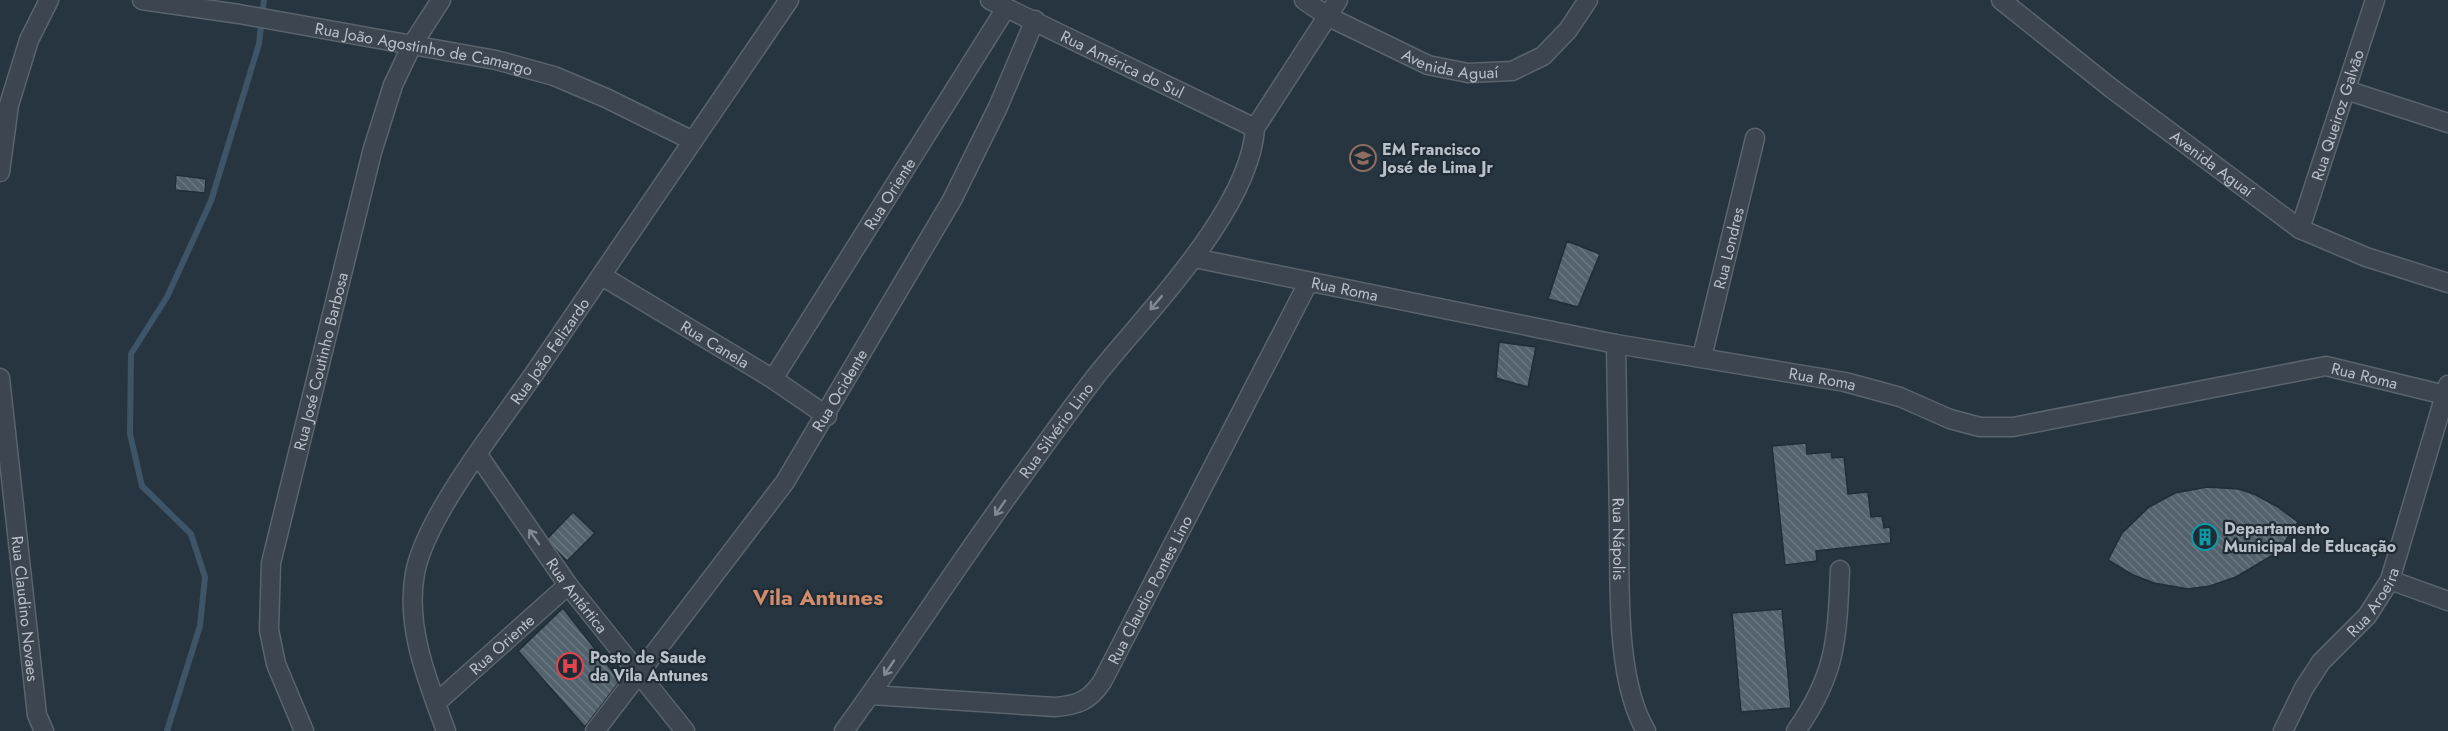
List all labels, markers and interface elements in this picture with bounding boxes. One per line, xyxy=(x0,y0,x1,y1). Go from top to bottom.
street label: Rua João Agostinho de Camargo xyxy=(313,16,535,81)
street label: Rua América do Sul xyxy=(1057,24,1188,104)
street label: Avenida Aguaí xyxy=(1398,43,1500,85)
street label: Rua Queiroz Galvão xyxy=(2305,46,2370,183)
street label: Avenida Aguaí xyxy=(2166,125,2259,203)
place label: EM Francisco José de Lima Jr xyxy=(1379,138,1494,179)
school or university icon: EM Francisco José de Lima Jr xyxy=(1348,143,1378,173)
street label: Rua Oriente xyxy=(858,153,921,234)
street label: Rua Londres xyxy=(1707,205,1749,291)
street label: Rua José Coutinho Barbosa xyxy=(288,270,354,453)
street label: Rua Roma xyxy=(1309,271,1380,307)
street label: Rua João Felizardo xyxy=(504,293,595,409)
one-way arrow xyxy=(1150,295,1163,311)
street label: Rua Canela xyxy=(676,314,754,374)
street label: Rua Ocidente xyxy=(806,345,873,436)
street label: Rua Roma xyxy=(2329,356,2400,395)
street label: Rua Roma xyxy=(1787,361,1859,396)
street label: Rua Silvério Lino xyxy=(1013,377,1099,483)
street label: Rua Nápolis xyxy=(1607,498,1631,580)
one-way arrow xyxy=(993,500,1006,516)
street label: Rua Claudio Pontes Lino xyxy=(1102,511,1198,668)
place label: Departamento Municipal de Educação xyxy=(2224,517,2396,558)
building icon: Departamento Municipal de Educação xyxy=(2190,522,2220,552)
one-way arrow xyxy=(528,529,540,545)
street label: Rua Claudino Novaes xyxy=(6,535,45,683)
street label: Rua Antártica xyxy=(541,553,614,638)
street label: Rua Aroeira xyxy=(2341,565,2405,642)
district label: Vila Antunes xyxy=(752,581,883,613)
street label: Rua Oriente xyxy=(464,609,539,680)
place label: Posto de Saude da Vila Antunes xyxy=(590,646,708,687)
hospital icon: Posto de Saude da Vila Antunes xyxy=(555,651,585,681)
one-way arrow xyxy=(883,660,895,676)

